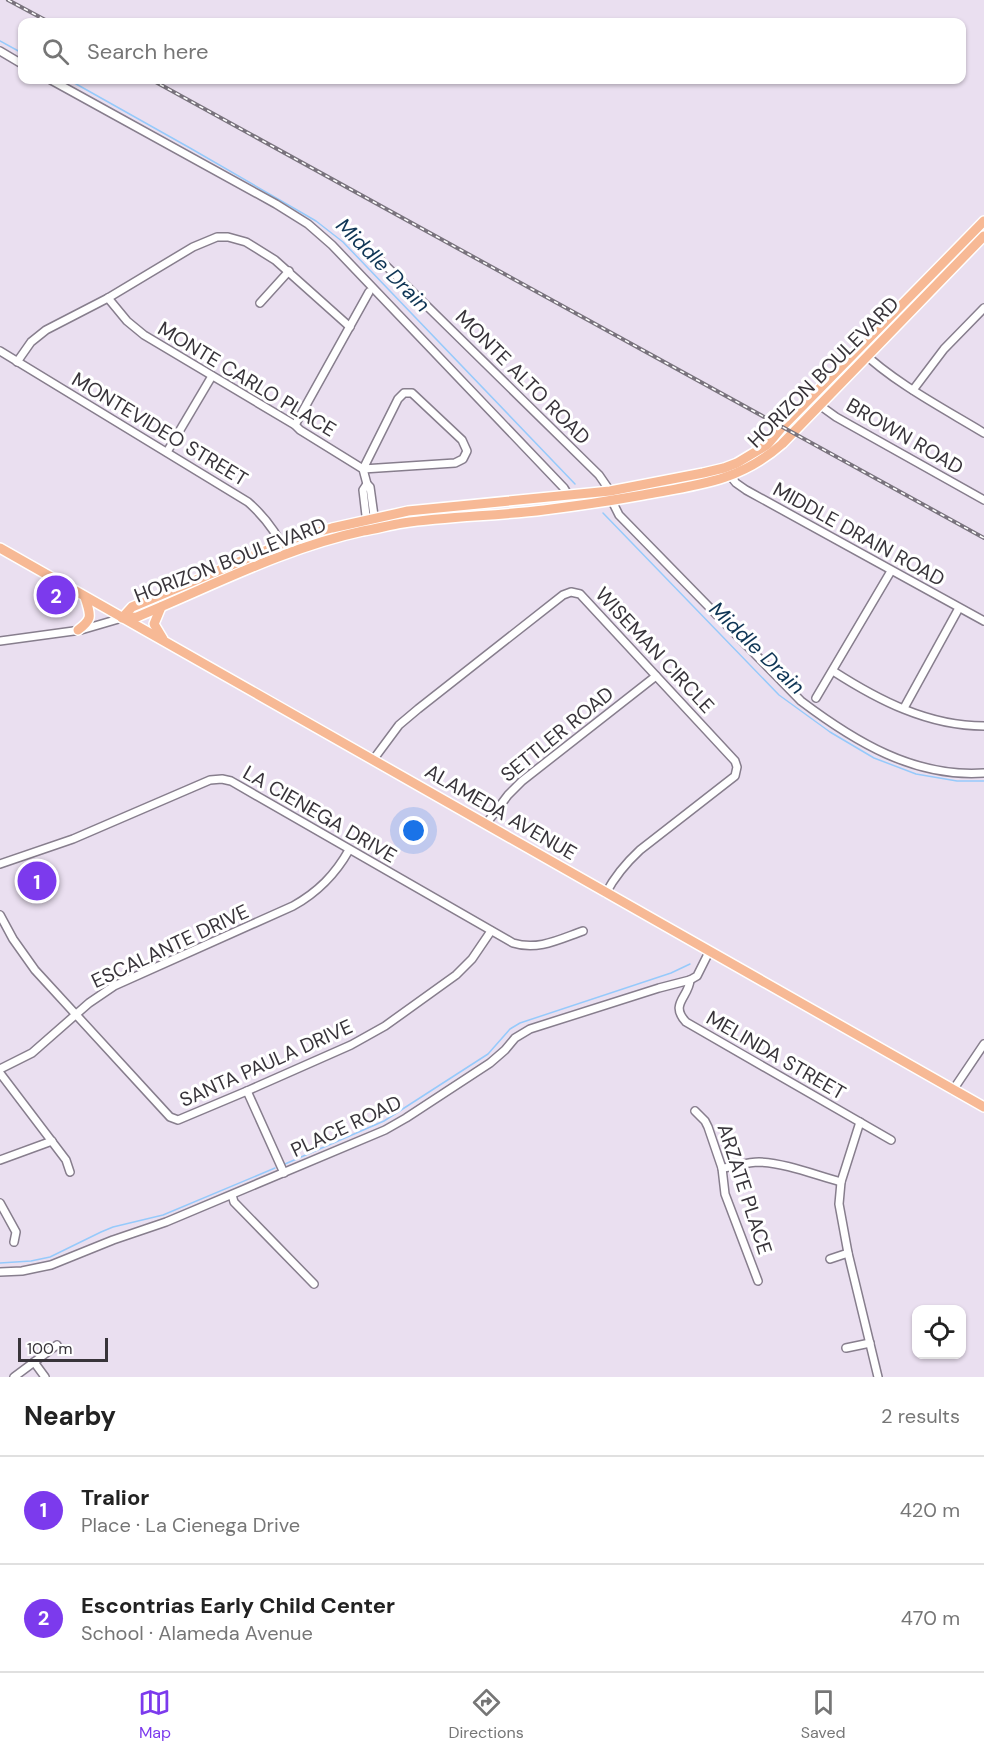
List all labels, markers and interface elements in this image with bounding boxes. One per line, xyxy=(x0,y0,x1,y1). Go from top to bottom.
search box xyxy=(18,18,966,84)
icon: search xyxy=(39,35,72,68)
text: Search here xyxy=(87,37,208,66)
water label: Middle Drain xyxy=(330,212,436,318)
street label: HORIZON BOULEVARD xyxy=(742,291,904,453)
street label: MONTE ALTO ROAD xyxy=(450,304,596,450)
street label: MONTE CARLO PLACE xyxy=(153,315,341,443)
street label: MONTEVIDEO STREET xyxy=(67,366,253,492)
street label: BROWN ROAD xyxy=(842,392,968,480)
street label: MIDDLE DRAIN ROAD xyxy=(769,476,949,592)
street label: HORIZON BOULEVARD xyxy=(130,511,330,609)
pin: 2 xyxy=(36,572,76,618)
street label: WISEMAN CIRCLE xyxy=(590,581,720,719)
water label: Middle Drain xyxy=(703,595,811,701)
street label: SETTLER ROAD xyxy=(495,681,619,787)
street label: ALAMEDA AVENUE xyxy=(421,758,581,866)
street label: LA CIENEGA DRIVE xyxy=(238,759,402,869)
your location xyxy=(399,816,428,845)
pin: 1 xyxy=(18,858,57,904)
street label: ESCALANTE DRIVE xyxy=(87,898,253,994)
street label: MELINDA STREET xyxy=(702,1005,850,1105)
street label: SANTA PAULA DRIVE xyxy=(175,1013,357,1113)
street label: PLACE ROAD xyxy=(287,1089,405,1163)
street label: ARZATE PLACE xyxy=(712,1120,778,1258)
map controls xyxy=(912,1305,966,1359)
button: locate xyxy=(912,1305,966,1359)
scale bar xyxy=(18,1335,108,1362)
text: 100 m xyxy=(27,1338,72,1359)
text: Nearby xyxy=(24,1399,116,1433)
text: 2 results xyxy=(881,1403,960,1429)
text: Tralior xyxy=(81,1483,149,1512)
text: 1 xyxy=(40,1497,47,1523)
text: 420 m xyxy=(900,1497,960,1523)
text: Place · La Cienega Drive xyxy=(81,1512,300,1538)
text: Escontrias Early Child Center xyxy=(81,1591,395,1620)
text: 2 xyxy=(38,1605,49,1631)
text: 470 m xyxy=(901,1605,960,1631)
text: School · Alameda Avenue xyxy=(81,1620,313,1646)
tab: Map xyxy=(138,1686,171,1743)
tab: Directions xyxy=(448,1686,524,1743)
tab: Saved xyxy=(801,1686,846,1743)

